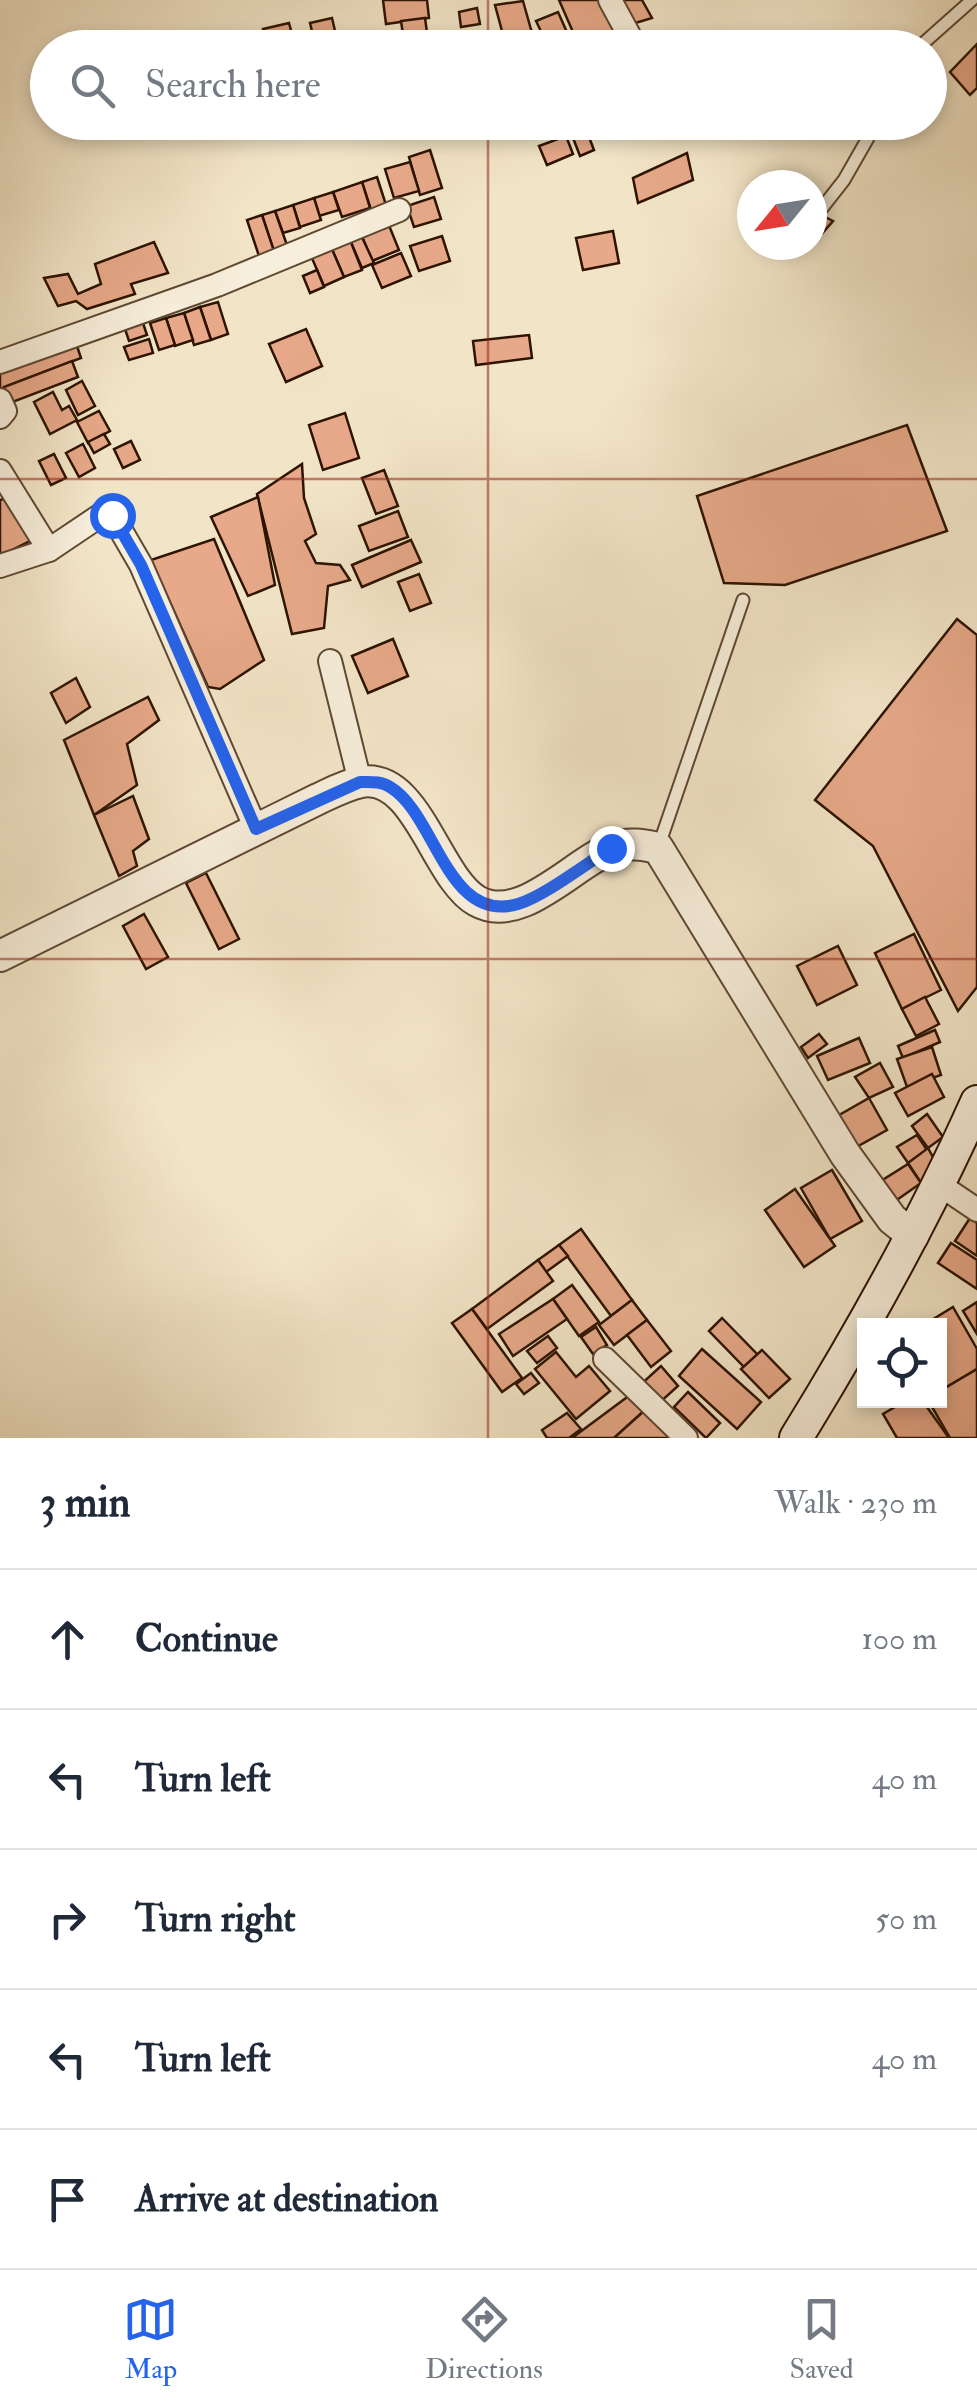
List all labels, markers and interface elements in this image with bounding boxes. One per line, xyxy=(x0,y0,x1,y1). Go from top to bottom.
search box xyxy=(30,30,947,140)
icon: search xyxy=(65,58,120,113)
text: Search here xyxy=(145,61,321,109)
north arrow xyxy=(737,170,827,260)
route start xyxy=(90,493,136,539)
route end xyxy=(589,826,635,872)
map controls xyxy=(857,1318,947,1408)
button: locate xyxy=(857,1318,947,1408)
text: 3 min xyxy=(40,1477,130,1529)
text: Walk · 230 m xyxy=(774,1483,937,1523)
icon: ahead xyxy=(40,1612,95,1667)
text: Continue xyxy=(135,1615,278,1663)
text: 100 m xyxy=(861,1619,937,1659)
icon: left xyxy=(40,1752,95,1807)
text: Turn left xyxy=(135,1755,271,1803)
text: 40 m xyxy=(872,1759,937,1799)
icon: right xyxy=(40,1892,95,1947)
text: Turn right xyxy=(135,1895,296,1943)
text: 50 m xyxy=(875,1899,937,1939)
icon: left xyxy=(40,2032,95,2087)
text: Turn left xyxy=(135,2035,271,2083)
text: 40 m xyxy=(872,2039,937,2079)
icon: arrive xyxy=(40,2172,95,2227)
text: Arrive at destination xyxy=(135,2175,439,2223)
tab: Map xyxy=(123,2292,178,2387)
tab: Directions xyxy=(425,2292,543,2387)
tab: Saved xyxy=(790,2292,854,2387)

